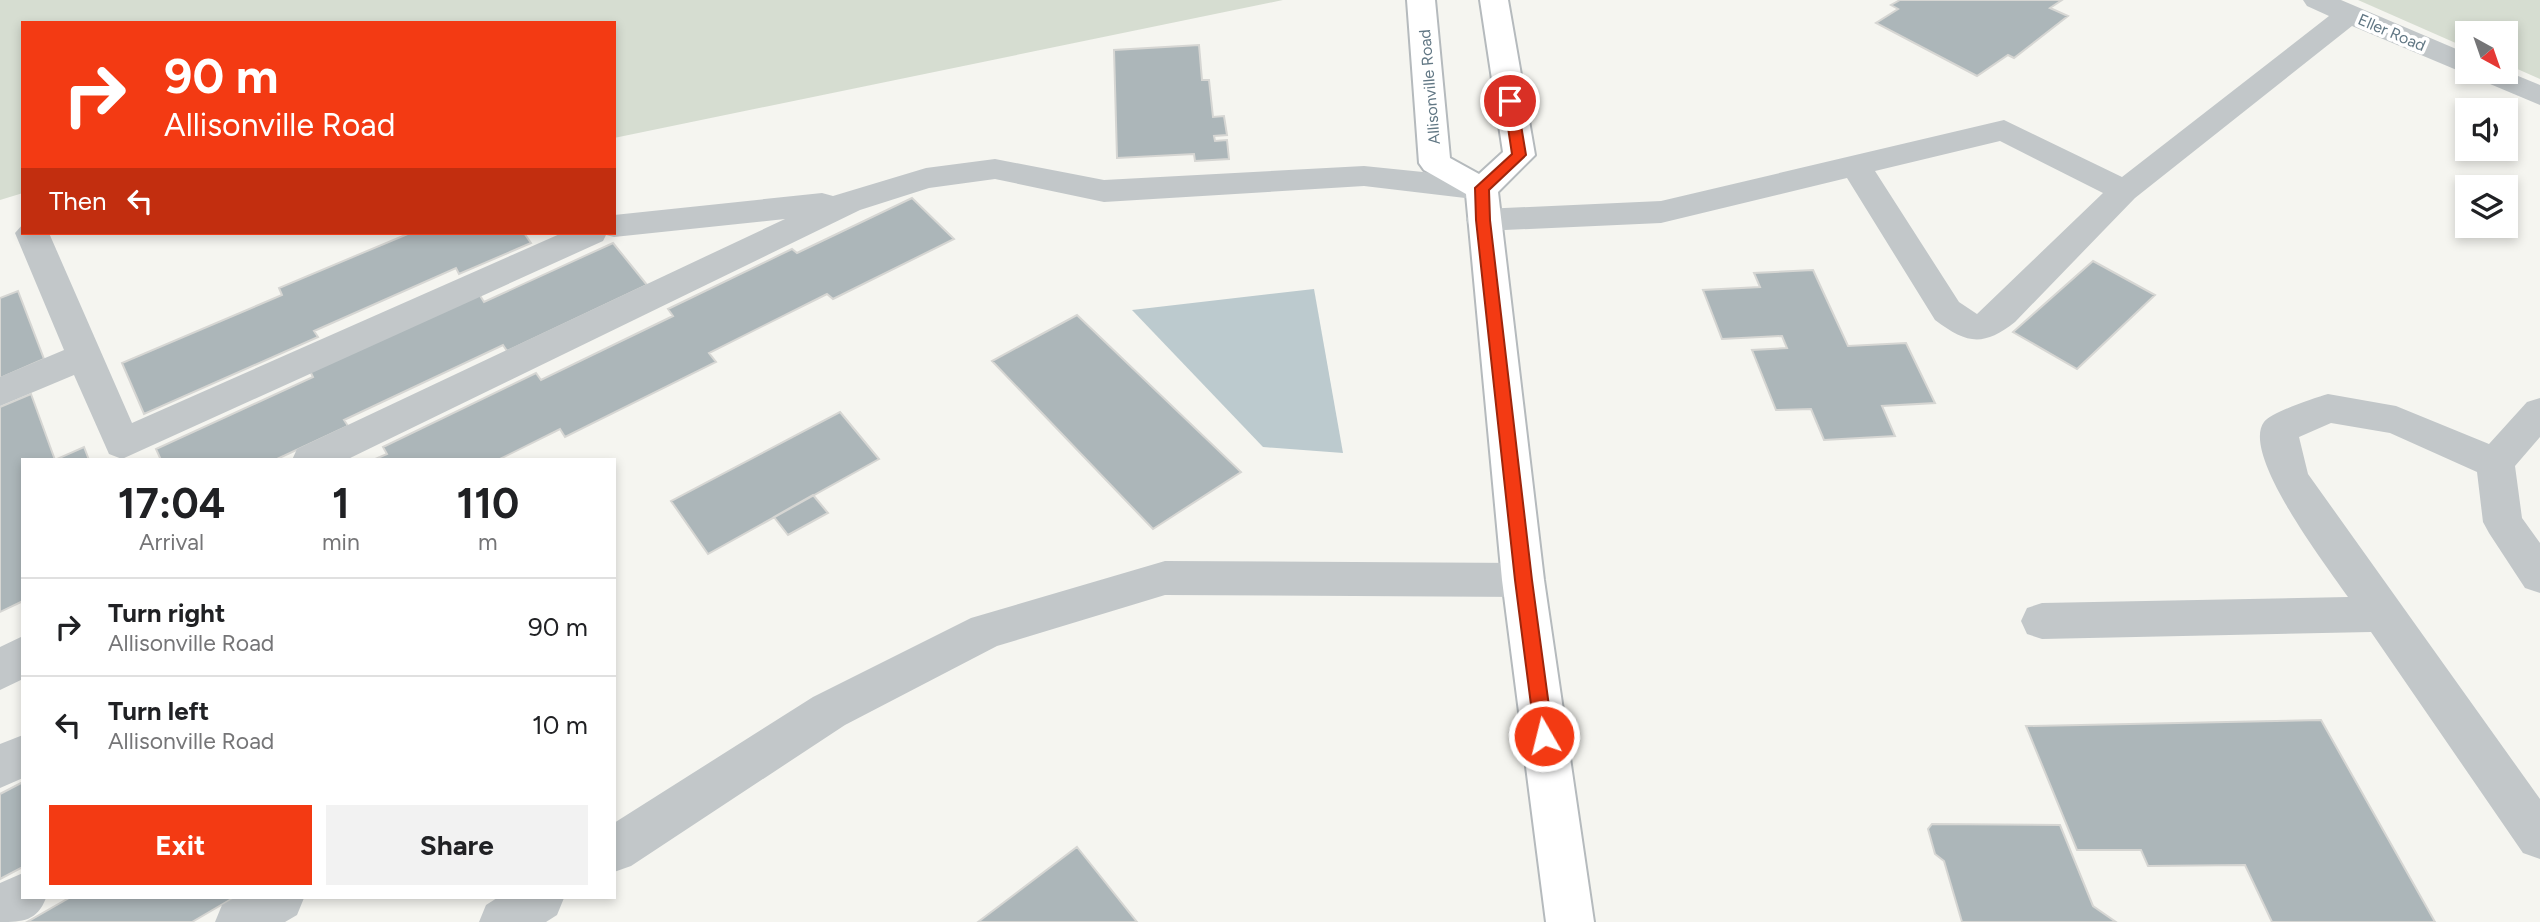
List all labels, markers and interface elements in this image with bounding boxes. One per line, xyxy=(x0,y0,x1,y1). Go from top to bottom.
street label: Eller Road xyxy=(2355,10,2428,55)
north arrow xyxy=(2455,21,2518,84)
map controls xyxy=(2455,21,2518,238)
street label: Allisonville Road xyxy=(1415,28,1444,145)
text: 90 m xyxy=(164,46,279,105)
icon: right xyxy=(49,49,140,140)
pin xyxy=(1480,71,1540,131)
icon: arrive xyxy=(1491,82,1529,120)
button: sound xyxy=(2455,98,2518,161)
text: Allisonville Road xyxy=(164,106,395,144)
button: layers xyxy=(2455,175,2518,238)
icon: left xyxy=(121,182,159,220)
text: Then xyxy=(49,185,107,217)
text: 17:04 xyxy=(118,478,225,529)
text: 1 xyxy=(332,478,350,529)
text: 110 xyxy=(457,478,519,529)
text: Arrival xyxy=(139,528,204,556)
text: min xyxy=(322,528,360,556)
text: m xyxy=(478,528,498,556)
text: Turn right xyxy=(108,597,225,629)
icon: right xyxy=(49,608,87,646)
text: 90 m xyxy=(528,611,588,643)
text: Allisonville Road xyxy=(108,629,274,657)
text: Turn left xyxy=(108,695,209,727)
position arrow xyxy=(1507,699,1581,773)
icon: left xyxy=(49,706,87,744)
text: 10 m xyxy=(532,709,588,741)
text: Allisonville Road xyxy=(108,727,274,755)
button: Exit xyxy=(49,805,312,885)
button: Share xyxy=(326,805,588,885)

